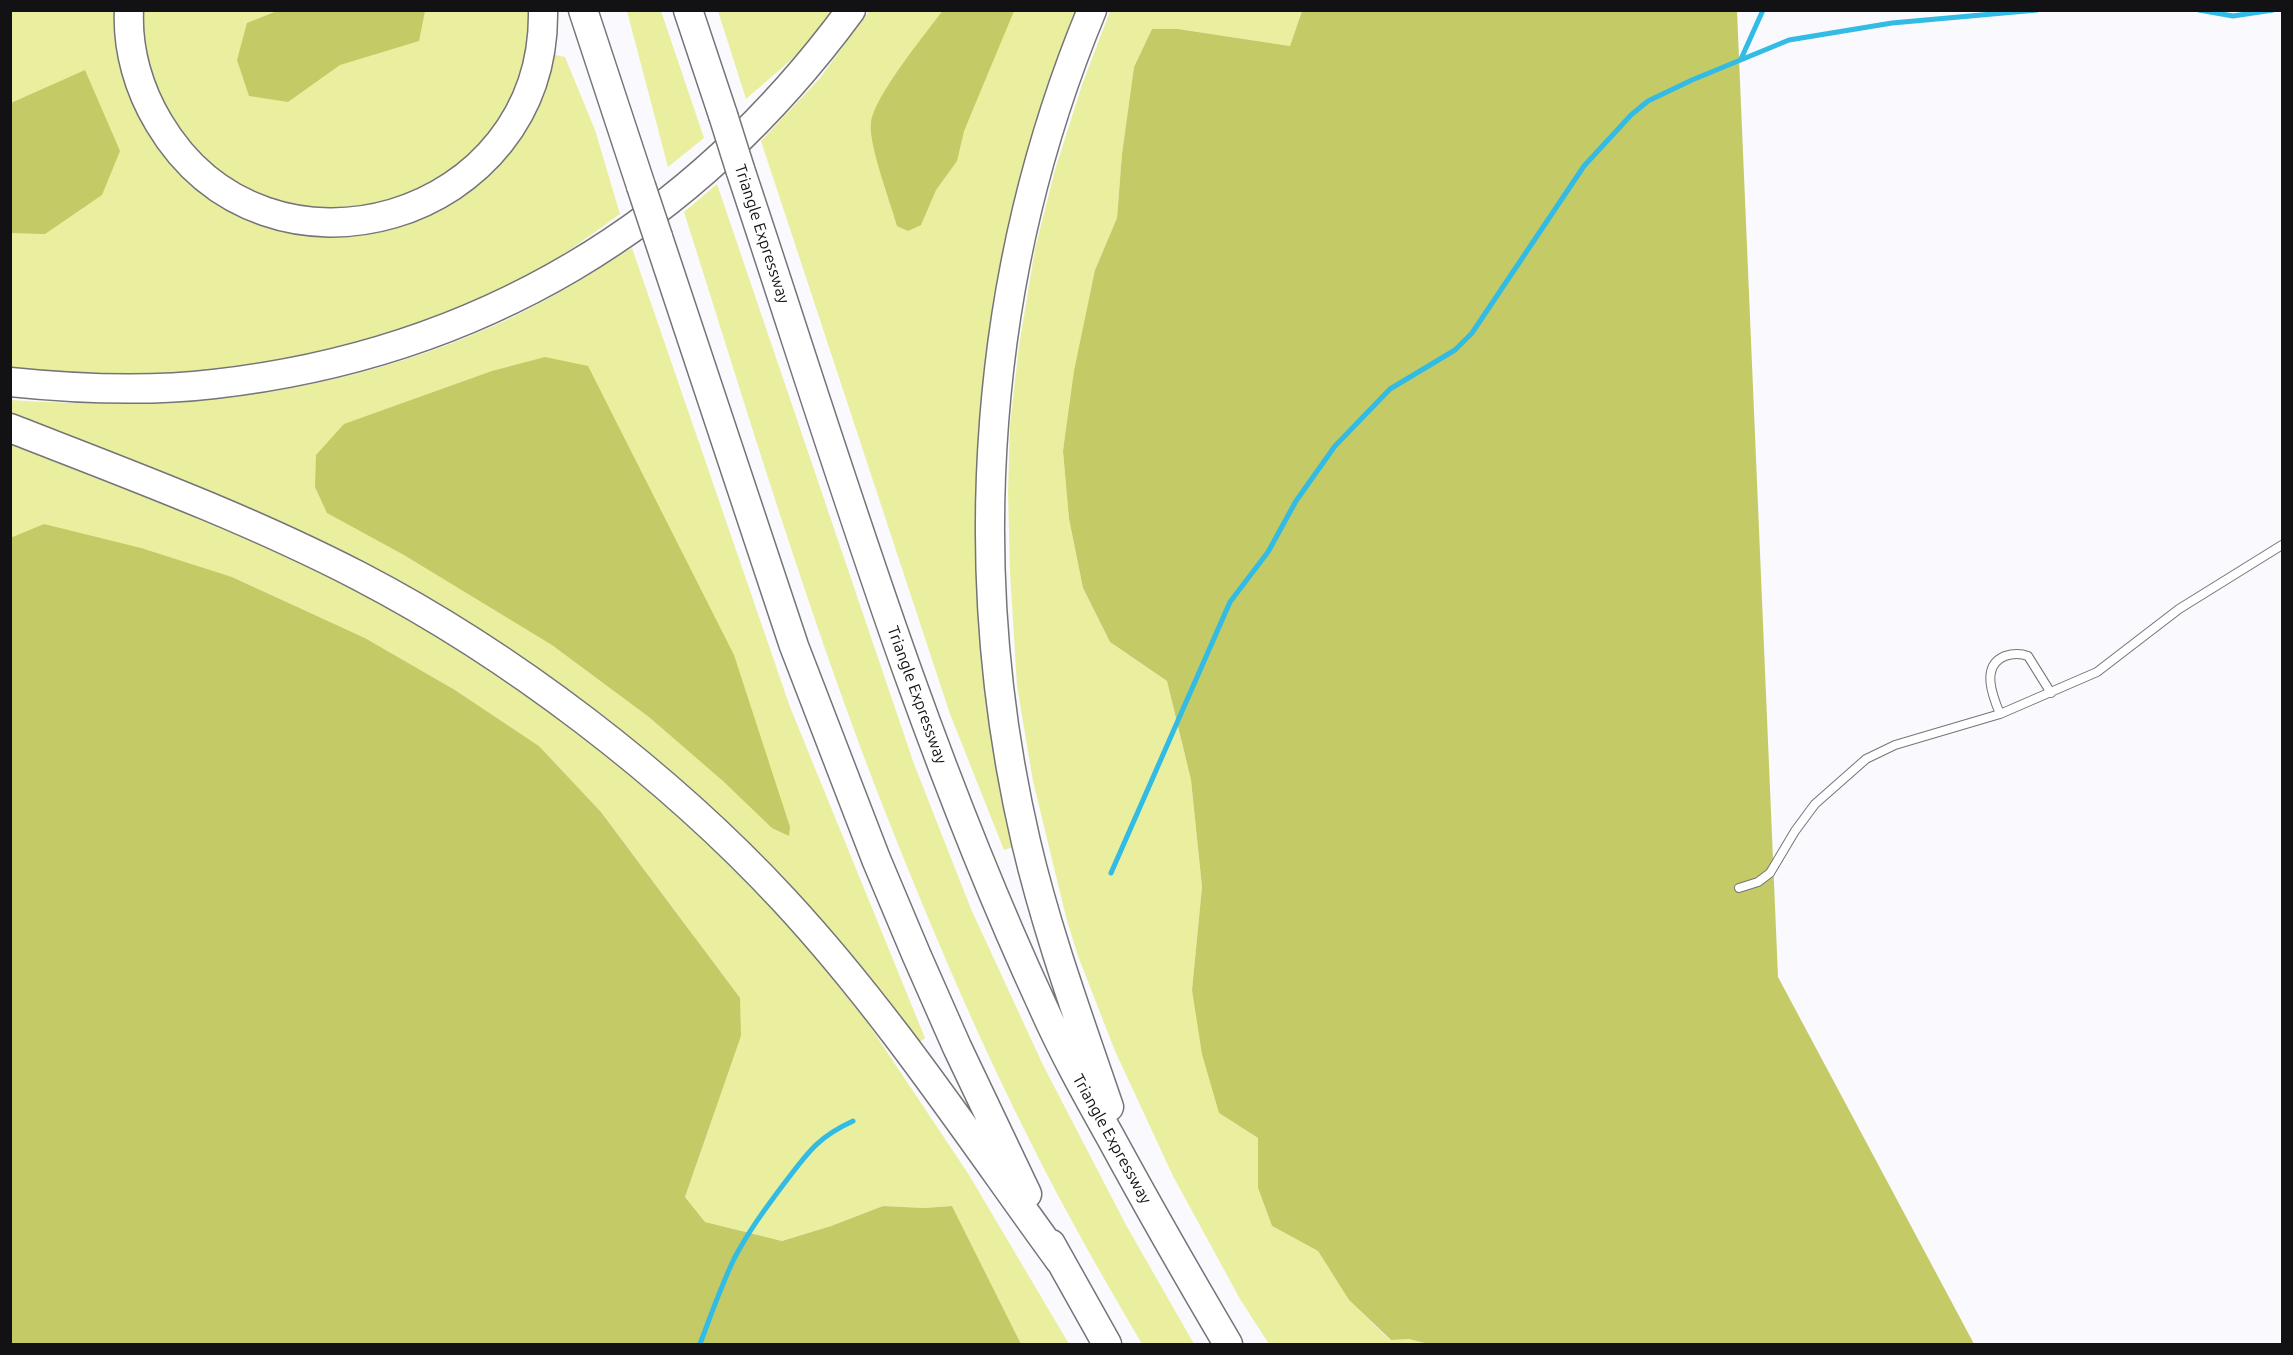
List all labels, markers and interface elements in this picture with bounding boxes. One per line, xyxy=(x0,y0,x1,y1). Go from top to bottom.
street label: Triangle Expressway xyxy=(730,162,794,306)
street label: Triangle Expressway xyxy=(883,623,951,767)
street label: Triangle Expressway xyxy=(1068,1071,1156,1207)

